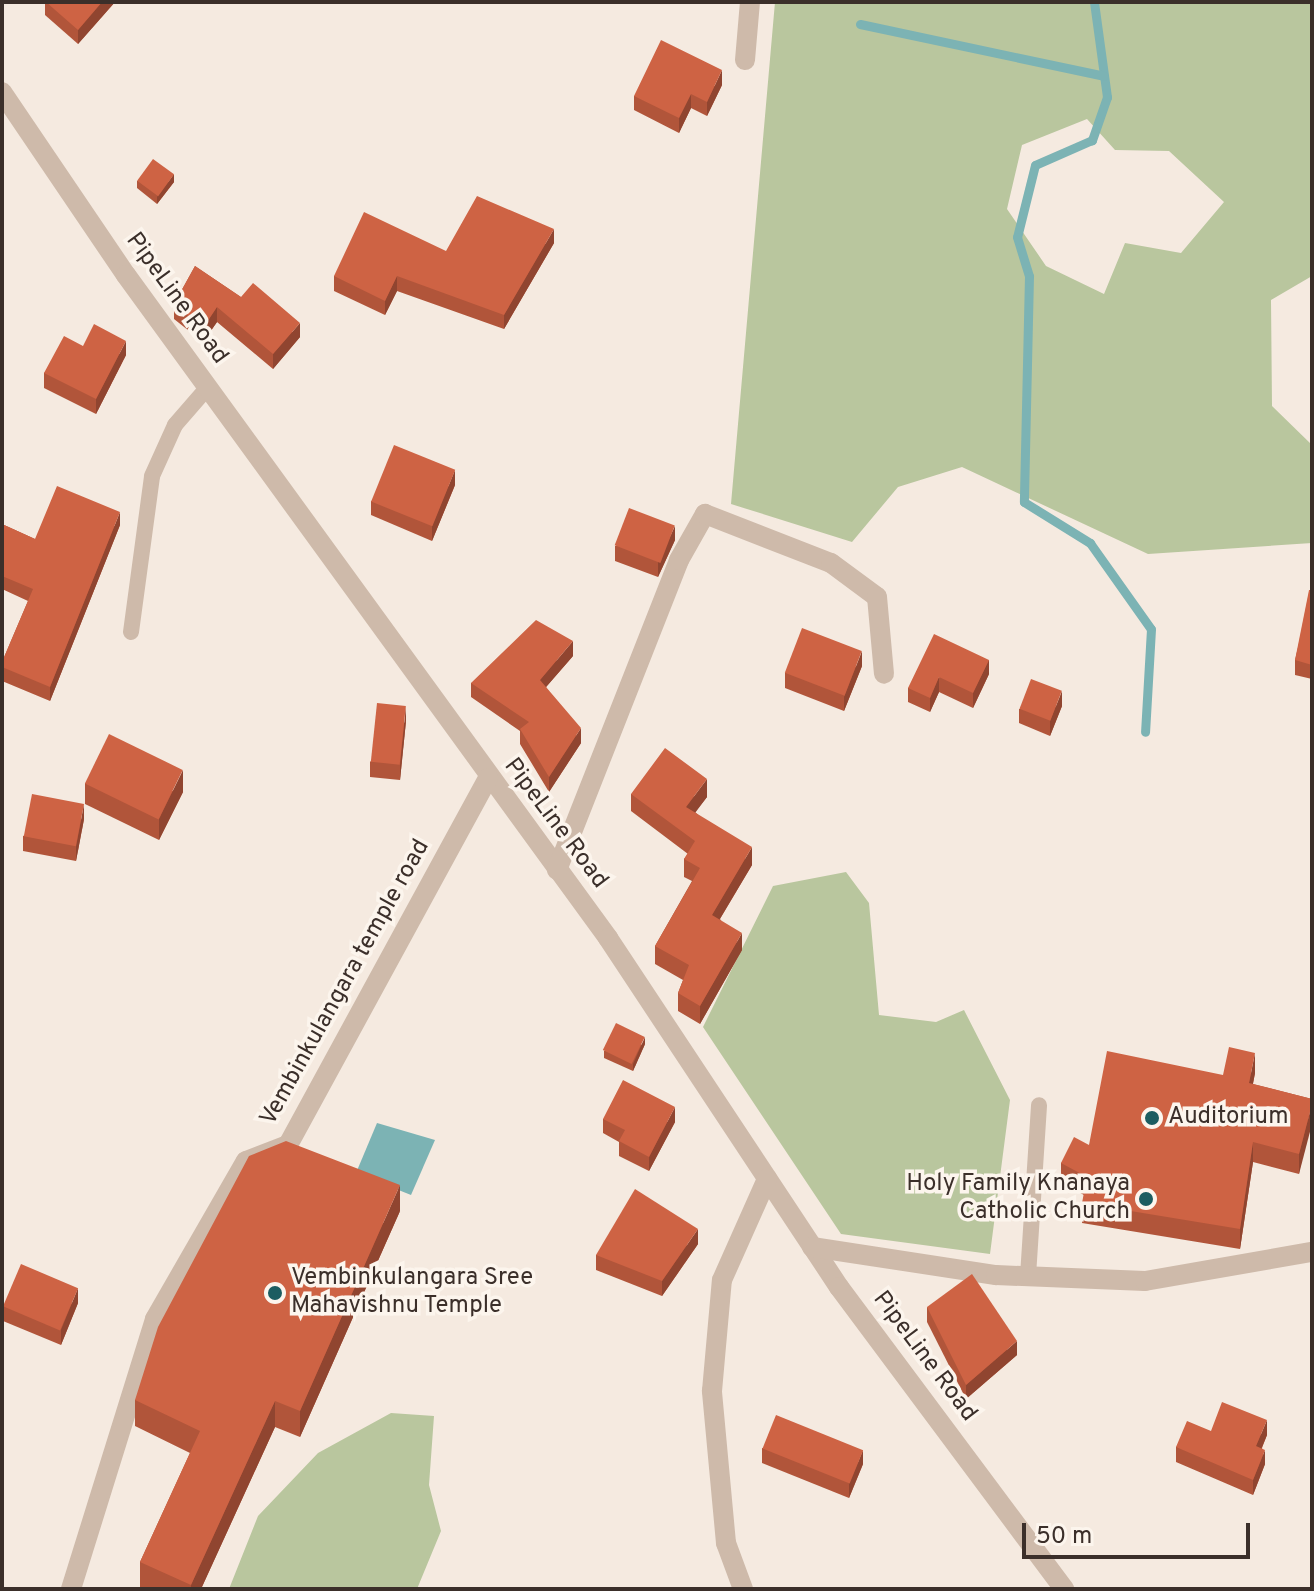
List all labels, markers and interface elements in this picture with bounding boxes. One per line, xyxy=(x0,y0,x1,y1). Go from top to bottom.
street label: PipeLine Road xyxy=(119,228,233,370)
street label: PipeLine Road xyxy=(497,753,613,895)
street label: Vembinkulangara temple road xyxy=(255,835,437,1131)
place label: Auditorium xyxy=(1168,1104,1289,1132)
marker: Auditorium xyxy=(1143,1109,1161,1127)
place label: Holy Family Knanaya Catholic Church xyxy=(906,1171,1130,1227)
marker: Holy Family Knanaya Catholic Church xyxy=(1137,1190,1155,1208)
place label: Vembinkulangara Sree Mahavishnu Temple xyxy=(291,1265,533,1321)
marker: Vembinkulangara Sree Mahavishnu Temple xyxy=(266,1284,284,1302)
street label: PipeLine Road xyxy=(866,1286,982,1428)
scale bar xyxy=(1026,1507,1254,1557)
text: 50 m xyxy=(1036,1522,1092,1552)

